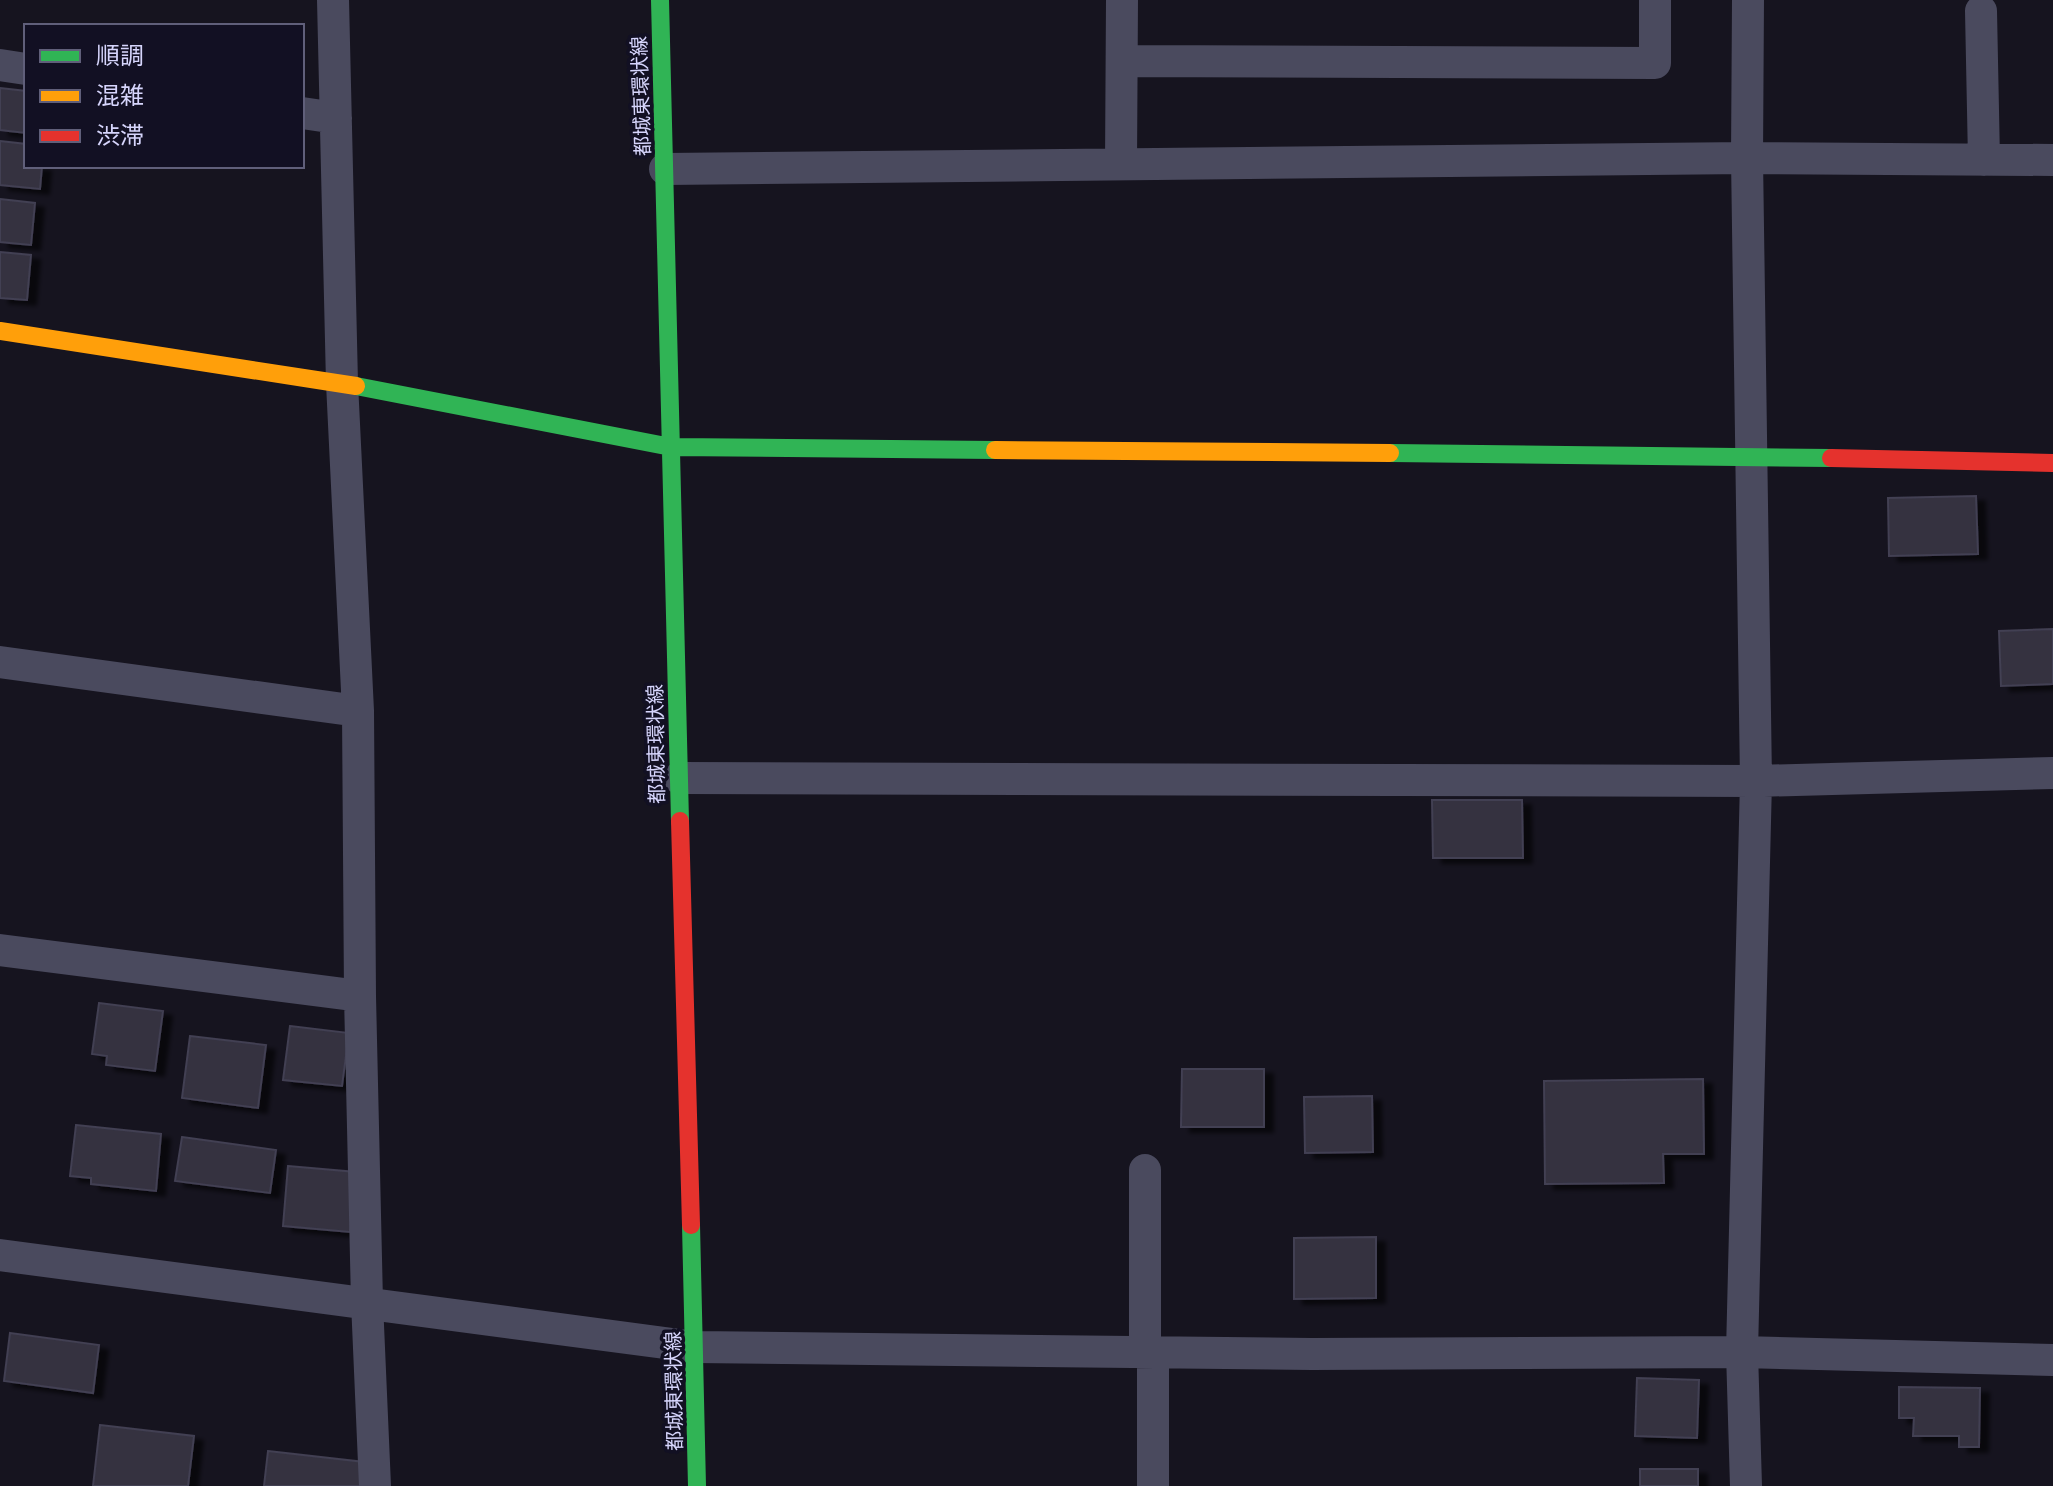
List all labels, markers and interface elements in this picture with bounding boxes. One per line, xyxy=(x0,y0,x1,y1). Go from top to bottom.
legend xyxy=(24,24,304,168)
street label: 都城東環状線 xyxy=(627,36,655,156)
text: 順調 xyxy=(96,41,144,70)
text: 混雑 xyxy=(96,81,144,110)
text: 渋滞 xyxy=(96,121,144,150)
street label: 都城東環状線 xyxy=(643,684,669,804)
street label: 都城東環状線 xyxy=(661,1331,687,1451)

